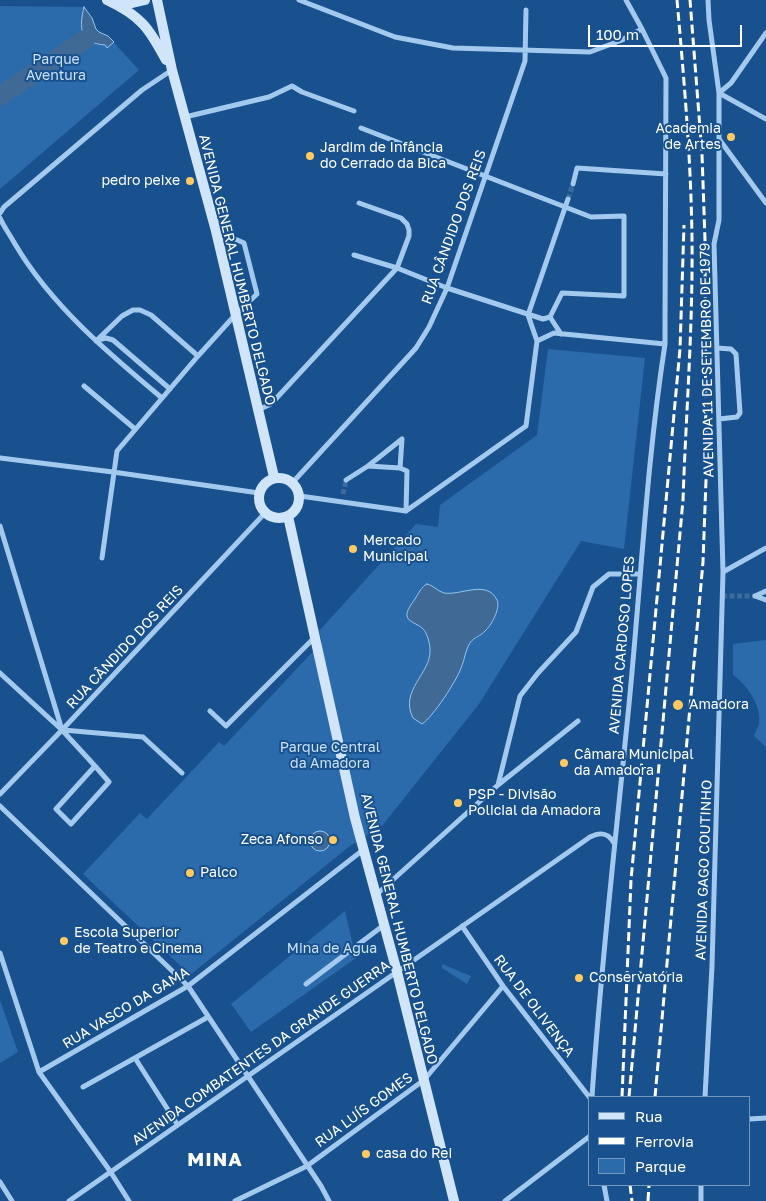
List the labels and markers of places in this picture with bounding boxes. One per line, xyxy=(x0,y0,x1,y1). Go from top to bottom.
place label: Academia de Artes xyxy=(655,121,721,154)
marker: Academia de Artes xyxy=(725,131,737,143)
place label: Jardim de Infância do Cerrado da Bica xyxy=(320,140,446,172)
marker: Jardim de Infância do Cerrado da Bica xyxy=(304,150,316,162)
place label: pedro peixe xyxy=(101,173,180,189)
marker: pedro peixe xyxy=(184,175,196,187)
place label: Mercado Municipal xyxy=(363,533,428,566)
marker: Mercado Municipal xyxy=(347,543,359,555)
place label: Amadora xyxy=(689,697,749,713)
marker: Amadora xyxy=(671,698,685,712)
place label: Câmara Municipal da Amadora xyxy=(574,747,694,780)
marker: Câmara Municipal da Amadora xyxy=(558,757,570,769)
place label: PSP - Divisão Policial da Amadora xyxy=(468,787,601,820)
marker: PSP - Divisão Policial da Amadora xyxy=(452,797,464,809)
place label: Zeca Afonso xyxy=(241,832,323,848)
marker: Zeca Afonso xyxy=(327,834,339,846)
place label: Palco xyxy=(200,865,237,881)
marker: Palco xyxy=(184,867,196,879)
place label: Escola Superior de Teatro e Cinema xyxy=(74,925,202,958)
marker: Escola Superior de Teatro e Cinema xyxy=(58,935,70,947)
place label: Conservatória xyxy=(589,970,683,986)
marker: Conservatória xyxy=(573,972,585,984)
place label: casa do Rei xyxy=(376,1146,452,1162)
marker: casa do Rei xyxy=(360,1148,372,1160)

